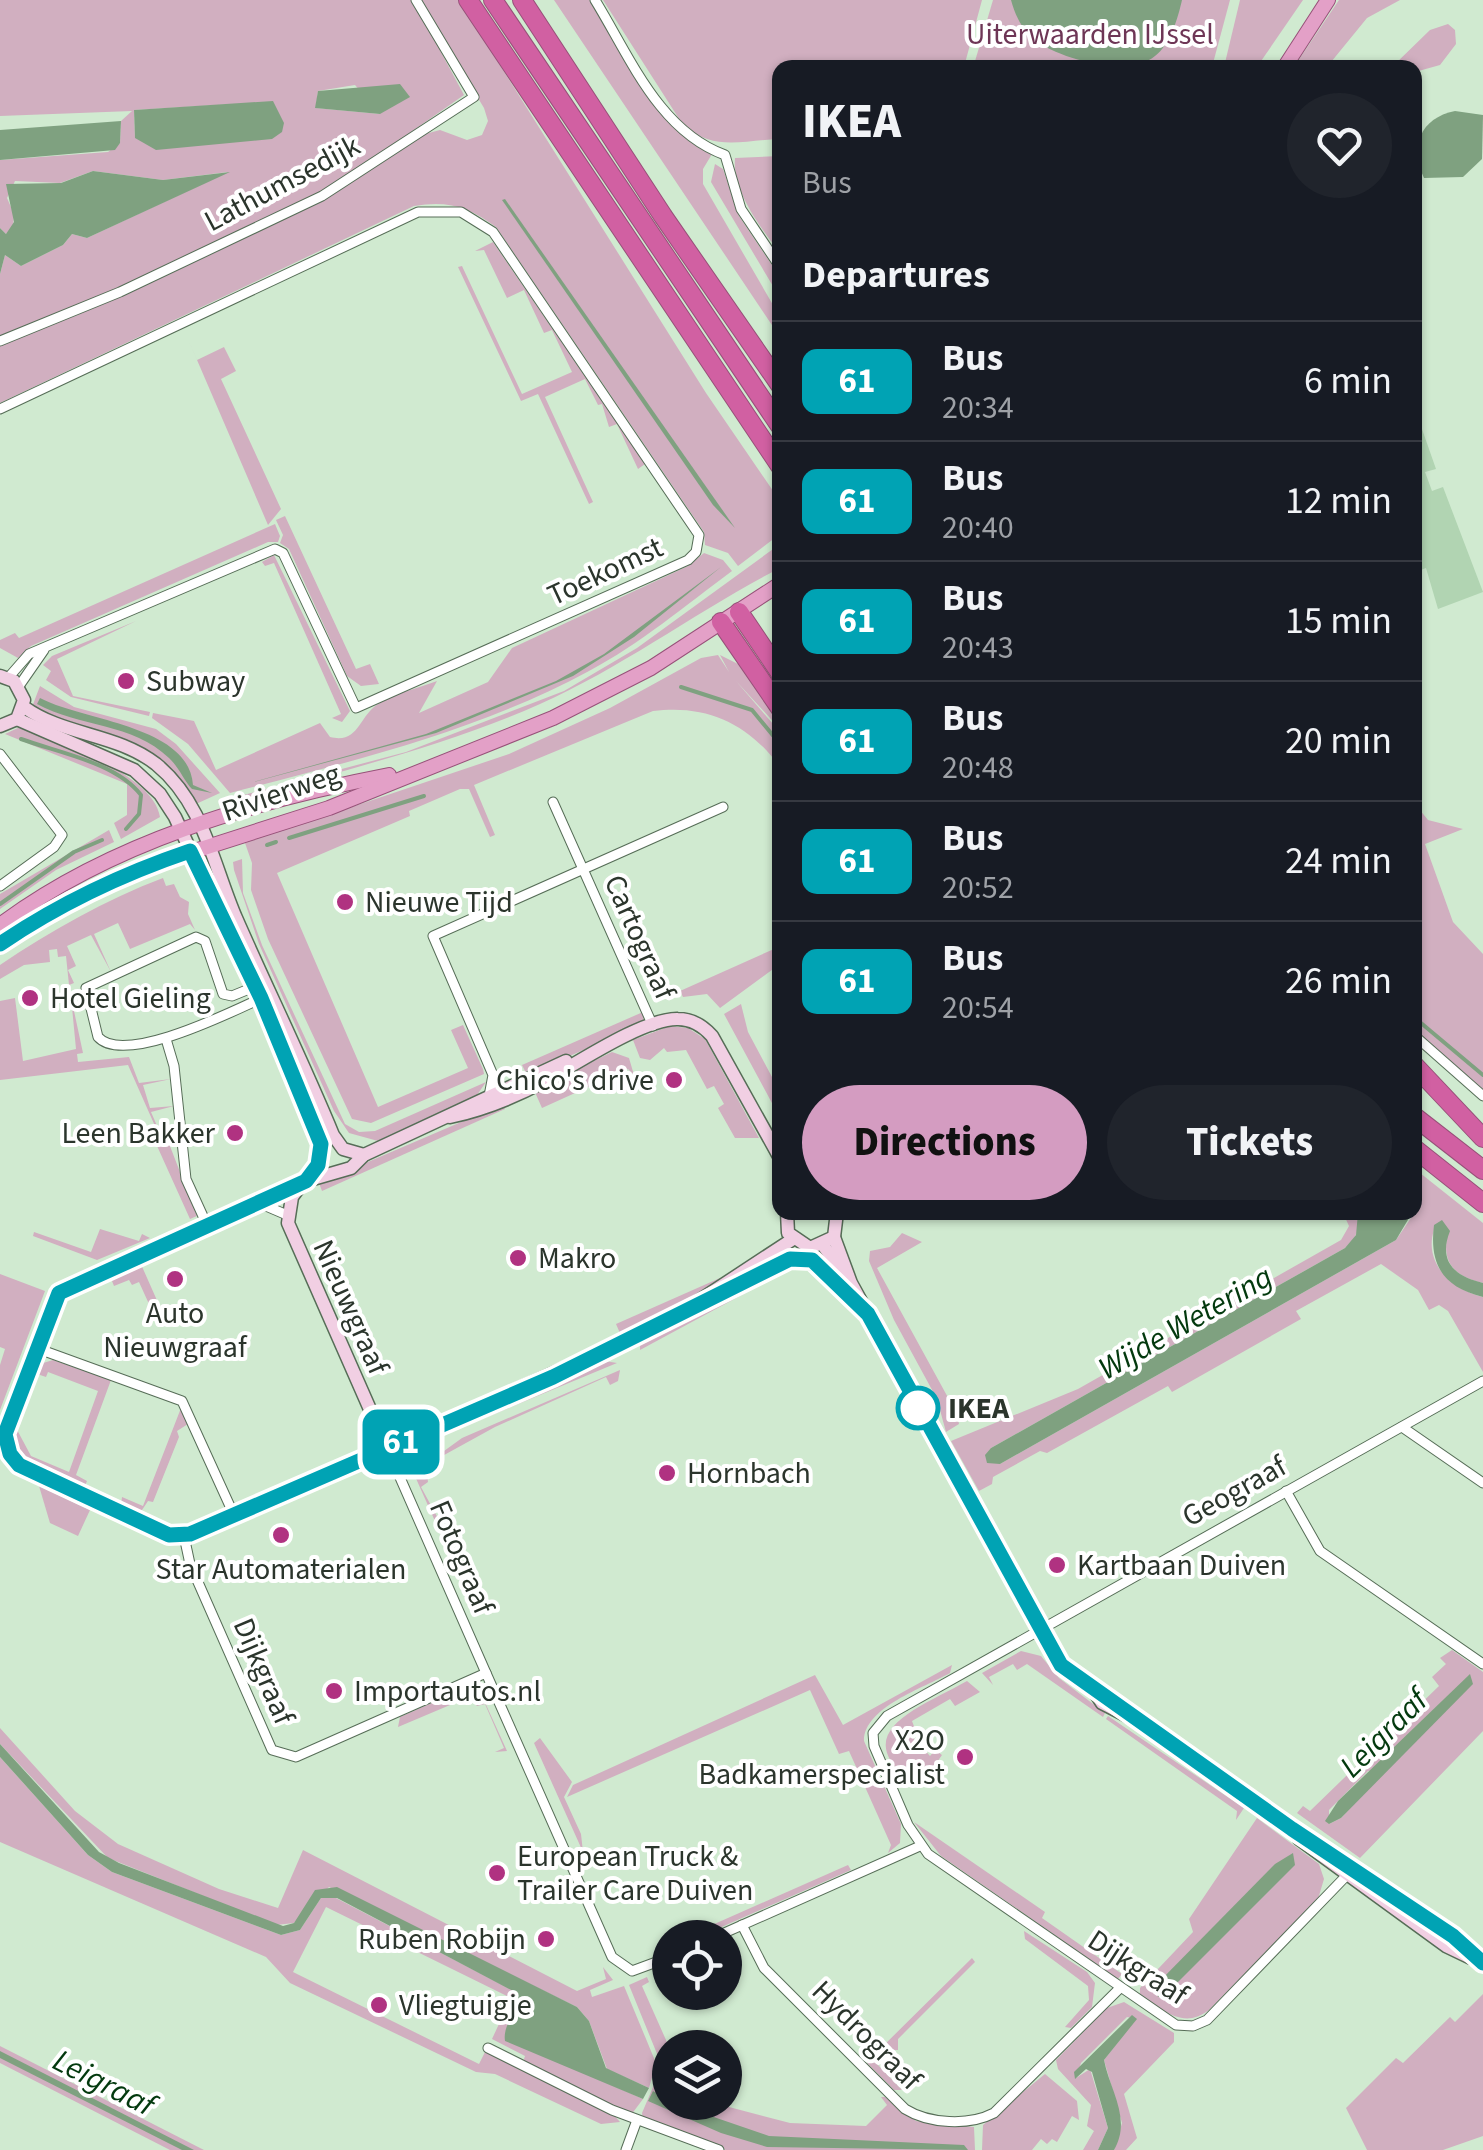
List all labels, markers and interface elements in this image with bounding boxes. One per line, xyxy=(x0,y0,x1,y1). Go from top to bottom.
park label: Uiterwaarden IJssel xyxy=(966,13,1214,56)
text: IKEA xyxy=(802,88,901,156)
button: heart xyxy=(1287,93,1392,198)
street label: Lathumsedijk xyxy=(197,124,368,242)
text: Bus xyxy=(802,160,852,206)
text: Departures xyxy=(802,248,990,302)
text: Bus xyxy=(942,331,1003,385)
text: 6 min xyxy=(1304,354,1392,408)
text: 61 xyxy=(839,356,875,406)
text: 20:34 xyxy=(942,385,1014,431)
text: Bus xyxy=(942,451,1003,505)
text: 12 min xyxy=(1285,474,1392,528)
text: 61 xyxy=(839,476,875,526)
text: 20:40 xyxy=(942,505,1014,551)
street label: Toekomst xyxy=(540,526,670,617)
text: Bus xyxy=(942,571,1003,625)
text: 15 min xyxy=(1285,594,1392,648)
text: 61 xyxy=(839,596,875,646)
text: 20:43 xyxy=(942,625,1014,671)
place label: Subway xyxy=(146,660,245,703)
marker: Subway xyxy=(115,670,137,692)
text: Bus xyxy=(942,691,1003,745)
text: 20 min xyxy=(1285,714,1392,768)
text: 61 xyxy=(839,716,875,766)
text: 20:48 xyxy=(942,745,1014,791)
street label: Rivierweg xyxy=(216,752,346,833)
text: Bus xyxy=(942,811,1003,865)
text: 24 min xyxy=(1285,834,1392,888)
text: 61 xyxy=(839,836,875,886)
text: 20:52 xyxy=(942,865,1014,911)
street label: Cartograaf xyxy=(593,868,687,1008)
place label: Nieuwe Tijd xyxy=(365,881,513,924)
marker: Nieuwe Tijd xyxy=(334,891,356,913)
text: Bus xyxy=(942,931,1003,985)
text: 26 min xyxy=(1285,954,1392,1008)
text: 61 xyxy=(839,956,875,1006)
place label: Hotel Gieling xyxy=(50,977,211,1020)
text: 20:54 xyxy=(942,985,1014,1031)
marker: Hotel Gieling xyxy=(19,987,41,1009)
place label: Chico's drive xyxy=(496,1059,654,1102)
marker: Chico's drive xyxy=(663,1069,685,1091)
button: Directions xyxy=(802,1085,1087,1200)
button: Tickets xyxy=(1107,1085,1392,1200)
place label: Leen Bakker xyxy=(61,1112,216,1155)
marker: Leen Bakker xyxy=(224,1122,246,1144)
street label: Nieuwgraaf xyxy=(302,1233,400,1383)
place label: Makro xyxy=(538,1237,616,1280)
marker: Makro xyxy=(507,1247,529,1269)
water label: Wijde Wetering xyxy=(1090,1254,1281,1391)
marker: Auto Nieuwgraaf xyxy=(164,1268,186,1290)
place label: Auto Nieuwgraaf xyxy=(103,1292,248,1369)
marker: IKEA xyxy=(897,1387,939,1429)
place label: IKEA xyxy=(948,1387,1010,1430)
line badge: 61 xyxy=(356,1410,446,1474)
text: 61 xyxy=(383,1417,419,1467)
street label: Geograaf xyxy=(1174,1445,1295,1538)
place label: Hornbach xyxy=(687,1452,811,1495)
marker: Hornbach xyxy=(656,1462,678,1484)
street label: Fotograaf xyxy=(418,1494,505,1622)
marker: Star Automaterialen xyxy=(270,1524,292,1546)
place label: Kartbaan Duiven xyxy=(1077,1544,1286,1587)
place label: Star Automaterialen xyxy=(156,1548,406,1591)
marker: Kartbaan Duiven xyxy=(1046,1554,1068,1576)
street label: Dijkgraaf xyxy=(222,1611,306,1732)
place label: Importautos.nl xyxy=(354,1670,541,1713)
water label: Leigraaf xyxy=(1329,1676,1441,1788)
marker: Importautos.nl xyxy=(323,1680,345,1702)
place label: X2O Badkamerspecialist xyxy=(698,1719,945,1796)
marker: X2O Badkamerspecialist xyxy=(954,1746,976,1768)
place label: European Truck & Trailer Care Duiven xyxy=(517,1835,753,1912)
marker: European Truck & Trailer Care Duiven xyxy=(486,1862,508,1884)
place label: Ruben Robijn xyxy=(358,1918,526,1961)
street label: Dijkgraaf xyxy=(1079,1919,1197,2017)
map controls xyxy=(652,1920,742,2120)
button: locate xyxy=(652,1920,742,2010)
marker: Ruben Robijn xyxy=(535,1928,557,1950)
street label: Hydrograaf xyxy=(802,1971,932,2101)
place label: Vliegtuigje xyxy=(399,1984,532,2027)
marker: Vliegtuigje xyxy=(368,1994,390,2016)
button: layers xyxy=(652,2030,742,2120)
water label: Leigraaf xyxy=(45,2038,166,2130)

